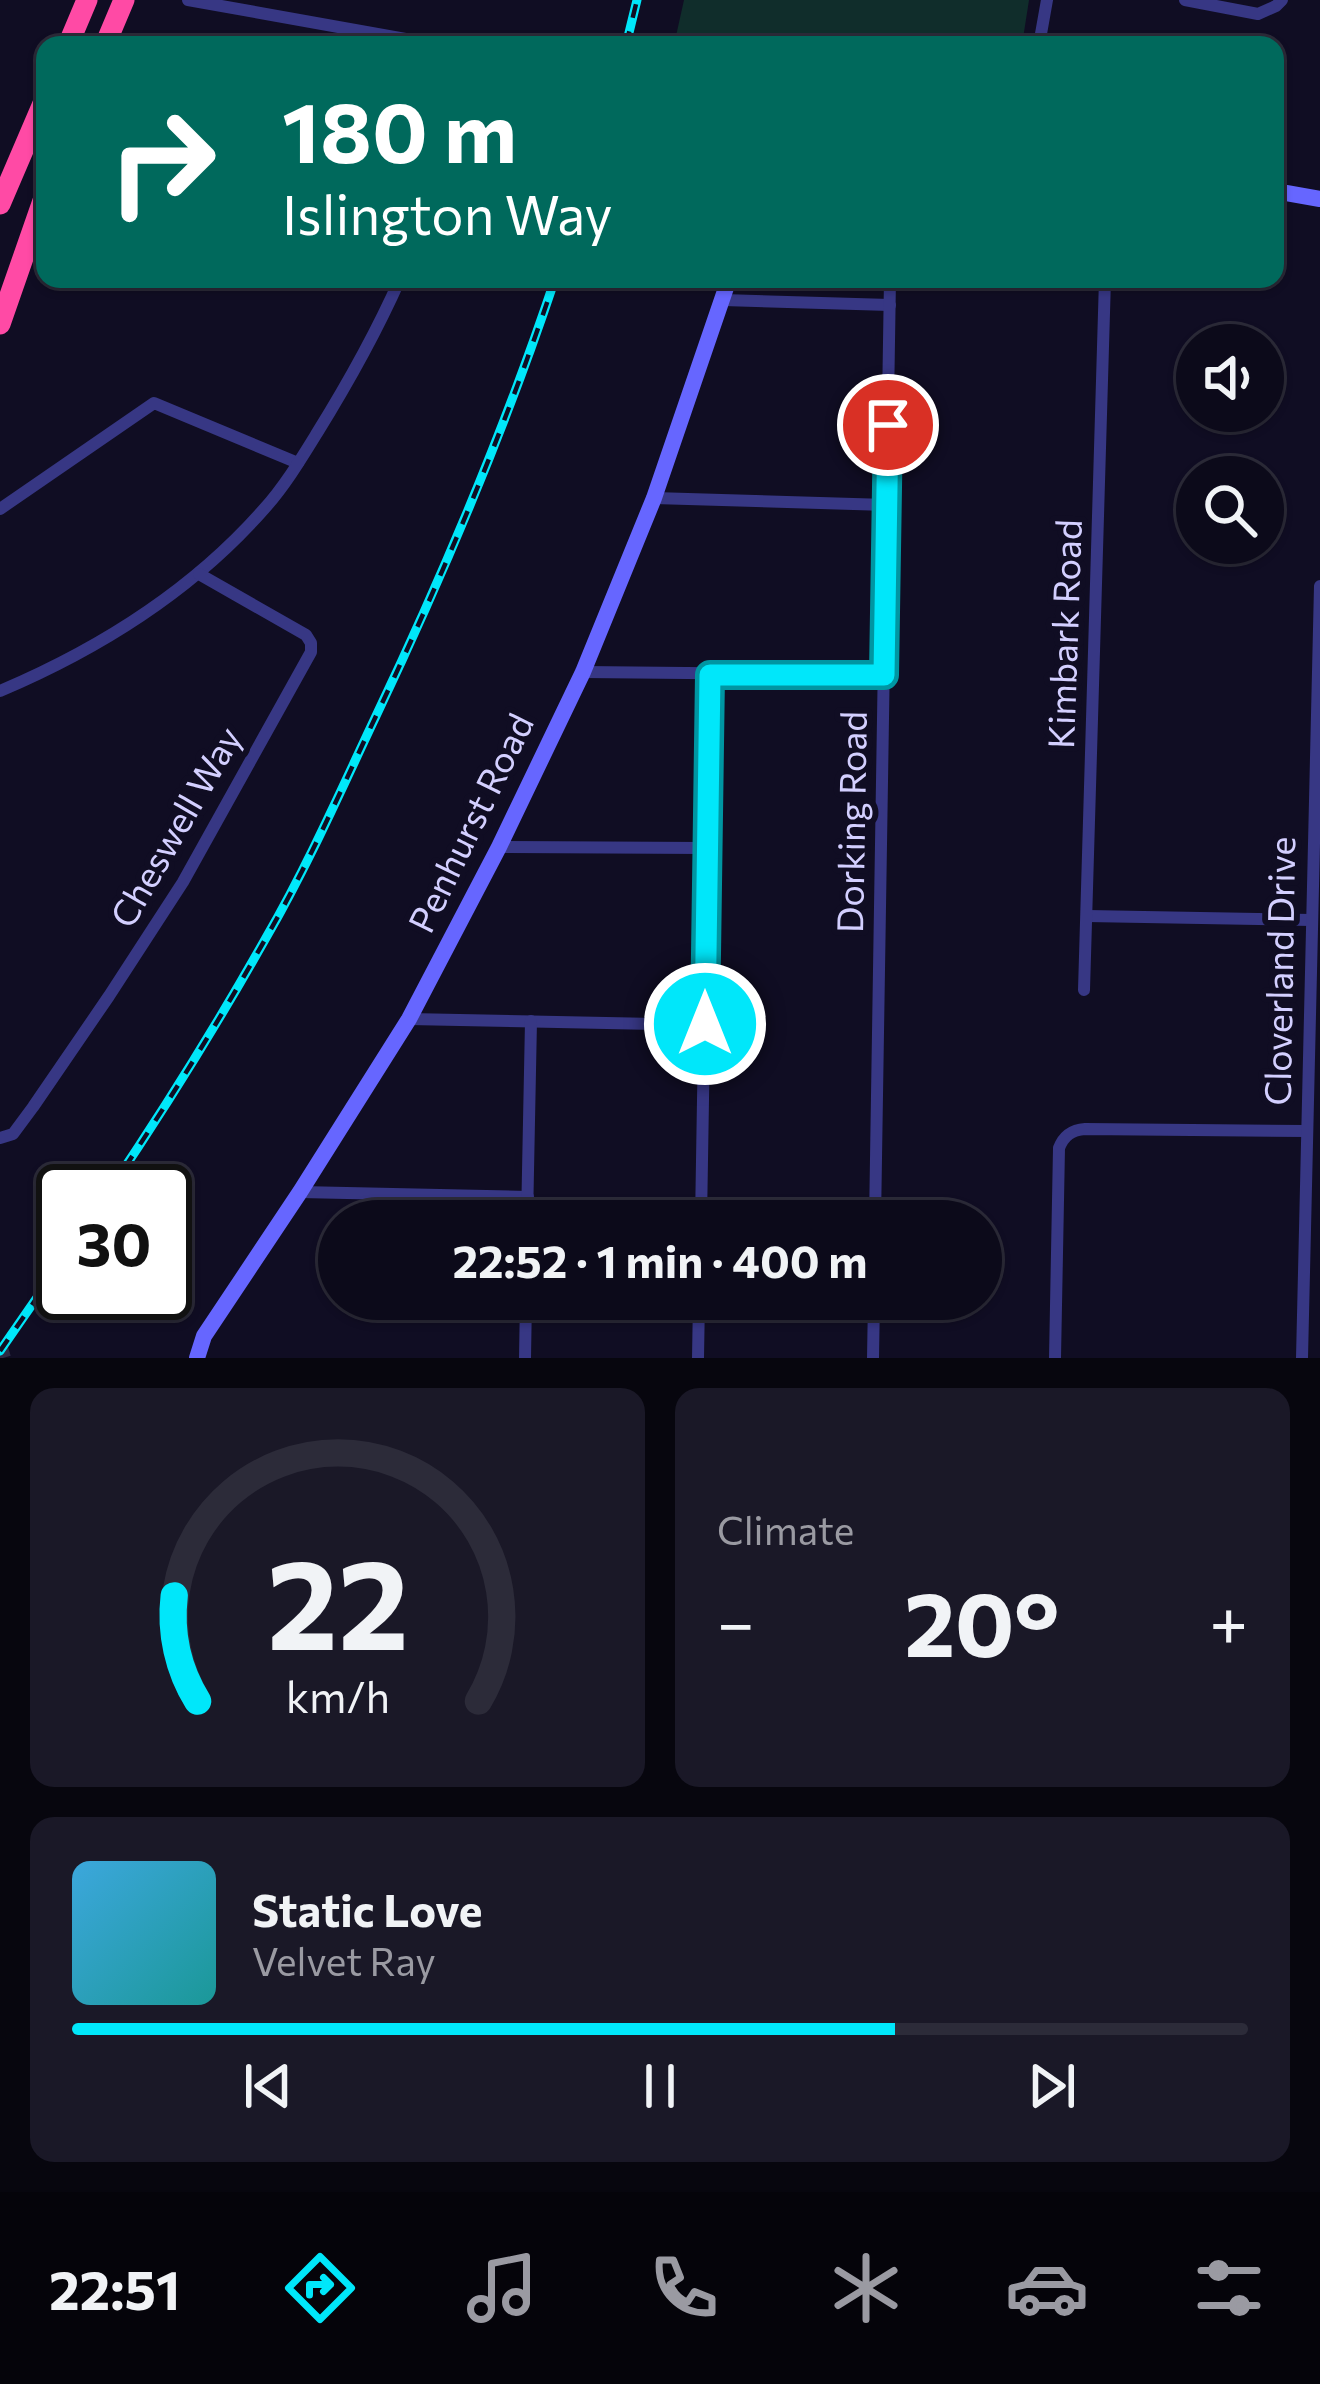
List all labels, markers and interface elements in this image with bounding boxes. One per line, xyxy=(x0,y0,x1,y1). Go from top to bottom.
text: 180 m xyxy=(282,78,517,180)
icon: right xyxy=(84,84,240,240)
text: Islington Way xyxy=(282,180,613,246)
map controls xyxy=(1176,324,1284,564)
button: sound xyxy=(1176,324,1284,432)
pin xyxy=(837,374,939,476)
icon: arrive xyxy=(855,392,921,458)
button: search xyxy=(1176,456,1284,564)
street label: Kimbark Road xyxy=(1037,518,1089,750)
street label: Penhurst Road xyxy=(397,705,541,939)
street label: Dorking Road xyxy=(826,710,874,933)
street label: Cheswell Way xyxy=(99,718,249,934)
street label: Cloverland Drive xyxy=(1254,836,1302,1106)
position arrow xyxy=(642,961,768,1087)
speed limit sign: 30 xyxy=(36,1164,192,1320)
text: 22:52 · 1 min · 400 m xyxy=(452,1232,868,1287)
text: Climate xyxy=(717,1505,854,1553)
text: 22 xyxy=(266,1523,409,1676)
text: 20° xyxy=(904,1565,1060,1676)
text: − xyxy=(717,1580,755,1661)
text: + xyxy=(1209,1580,1248,1661)
text: km/h xyxy=(285,1668,390,1721)
text: Static Love xyxy=(252,1881,482,1936)
text: Velvet Ray xyxy=(252,1936,436,1984)
icon: previous xyxy=(235,2053,301,2119)
icon: pause xyxy=(627,2053,693,2119)
icon: next xyxy=(1019,2053,1085,2119)
icon: directions xyxy=(278,2246,362,2330)
icon: music xyxy=(460,2246,544,2330)
icon: phone xyxy=(642,2246,726,2330)
icon: climate xyxy=(824,2246,908,2330)
icon: car xyxy=(1005,2246,1089,2330)
icon: filters xyxy=(1187,2246,1271,2330)
text: 22:51 xyxy=(49,2255,181,2321)

